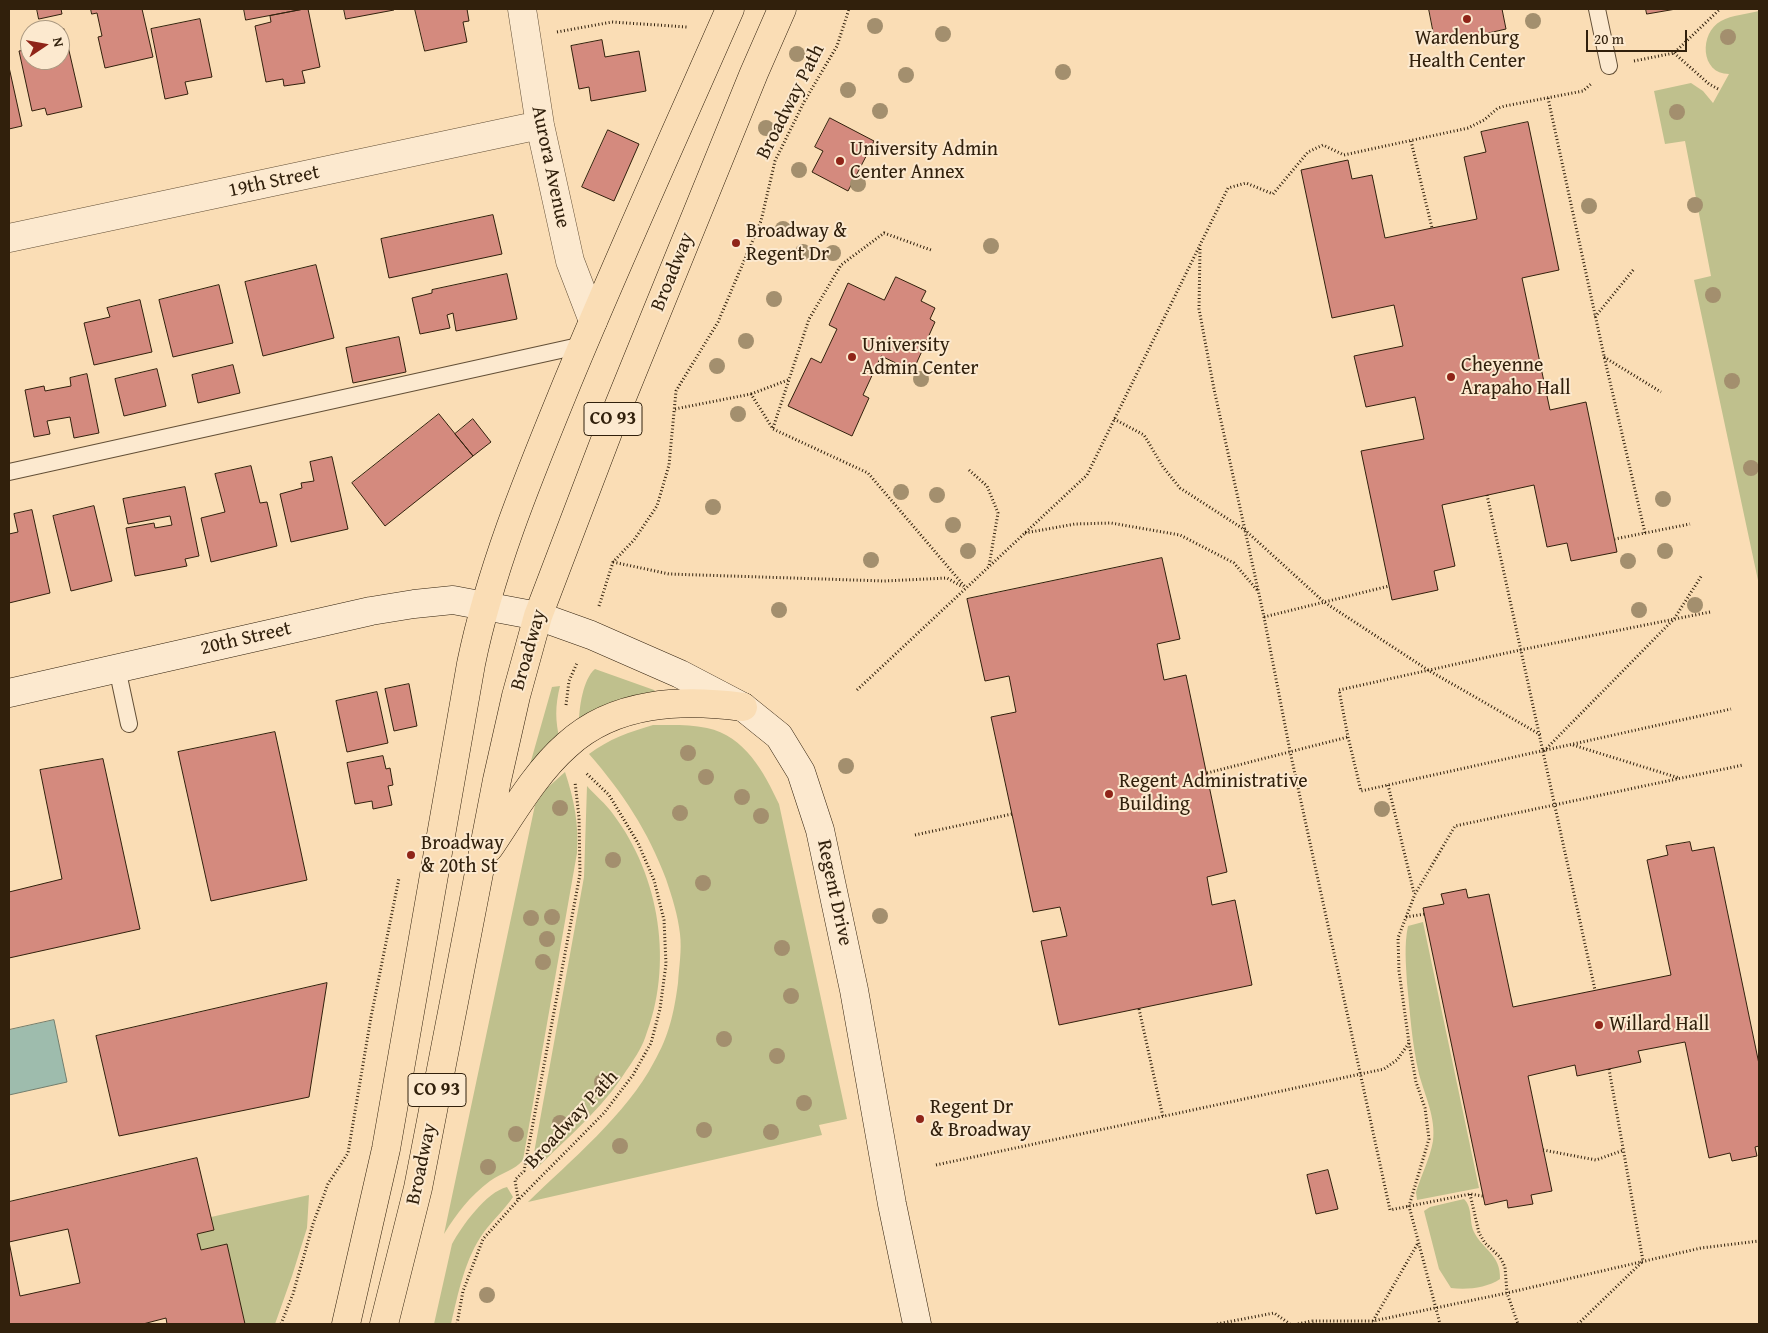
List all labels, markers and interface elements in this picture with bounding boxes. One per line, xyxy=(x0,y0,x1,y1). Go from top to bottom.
marker: Wardenburg Health Center xyxy=(1461,13,1473,25)
north arrow xyxy=(20,20,70,70)
scale bar xyxy=(1588,20,1689,52)
place label: Wardenburg Health Center xyxy=(1409,27,1525,74)
text: 20 m xyxy=(1594,28,1624,49)
text: N xyxy=(48,35,69,49)
street label: Broadway Path xyxy=(752,40,830,164)
street label: Aurora Avenue xyxy=(525,104,575,230)
place label: University Admin Center Annex xyxy=(850,138,998,185)
marker: University Admin Center Annex xyxy=(834,155,846,167)
street label: 19th Street xyxy=(226,161,322,203)
place label: Broadway & Regent Dr xyxy=(746,220,847,267)
street label: Broadway xyxy=(646,229,700,315)
marker: Broadway & Regent Dr xyxy=(730,237,742,249)
place label: University Admin Center xyxy=(862,334,979,381)
marker: University Admin Center xyxy=(846,351,858,363)
place label: Cheyenne Arapaho Hall xyxy=(1461,354,1571,401)
marker: Cheyenne Arapaho Hall xyxy=(1445,371,1457,383)
road number: CO 93 xyxy=(584,402,642,436)
street label: Broadway xyxy=(506,607,552,693)
street label: 20th Street xyxy=(198,617,294,661)
place label: Regent Administrative Building xyxy=(1119,770,1308,817)
marker: Regent Administrative Building xyxy=(1103,788,1115,800)
place label: Broadway & 20th St xyxy=(421,832,504,879)
street label: Regent Drive xyxy=(811,838,857,948)
marker: Broadway & 20th St xyxy=(405,849,417,861)
place label: Willard Hall xyxy=(1609,1013,1709,1037)
marker: Willard Hall xyxy=(1593,1019,1605,1031)
street label: Broadway Path xyxy=(520,1066,624,1174)
road number: CO 93 xyxy=(408,1074,466,1106)
place label: Regent Dr & Broadway xyxy=(930,1096,1031,1143)
marker: Regent Dr & Broadway xyxy=(914,1113,926,1125)
street label: Broadway xyxy=(402,1121,442,1207)

